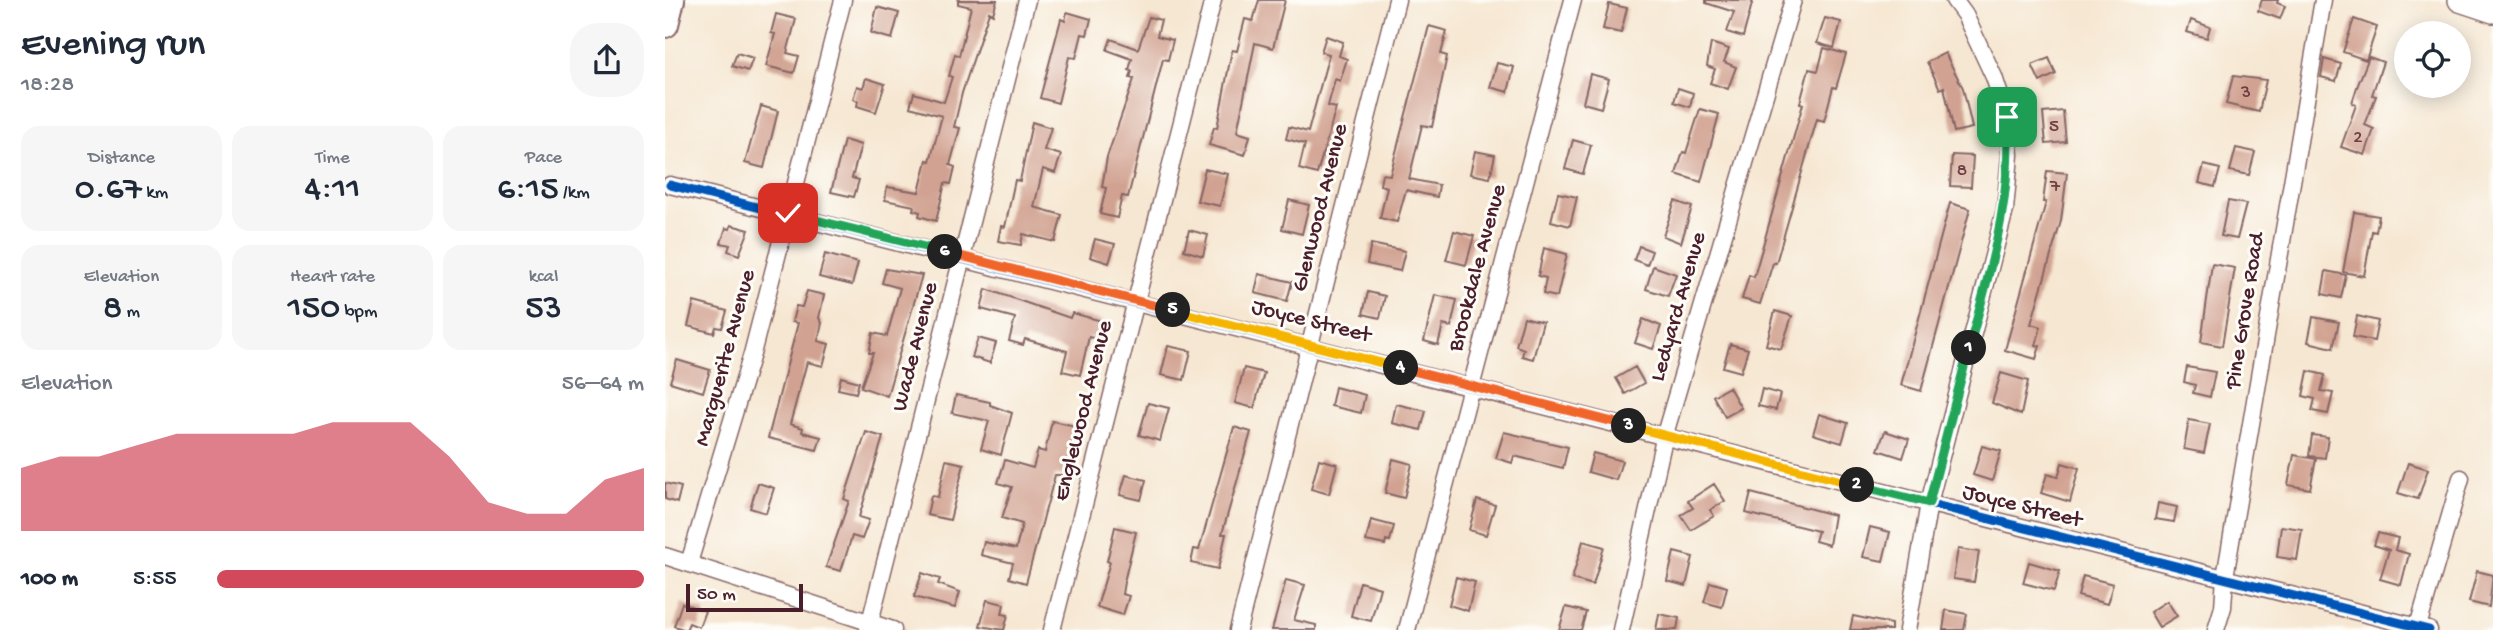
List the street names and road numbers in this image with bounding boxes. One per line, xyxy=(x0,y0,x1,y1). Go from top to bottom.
street label: Glenwood Avenue xyxy=(1287,120,1355,295)
street label: Brookdale Avenue xyxy=(1442,180,1514,355)
street label: Ledyard Avenue xyxy=(1645,228,1714,385)
street label: Pine Grove Road xyxy=(2220,229,2272,392)
street label: Marguerite Avenue xyxy=(689,266,763,449)
street label: Wade Avenue xyxy=(887,278,945,414)
street label: Joyce Street xyxy=(1249,294,1375,350)
street label: Englewood Avenue xyxy=(1049,317,1120,504)
street label: Joyce Street xyxy=(1960,479,2086,535)

